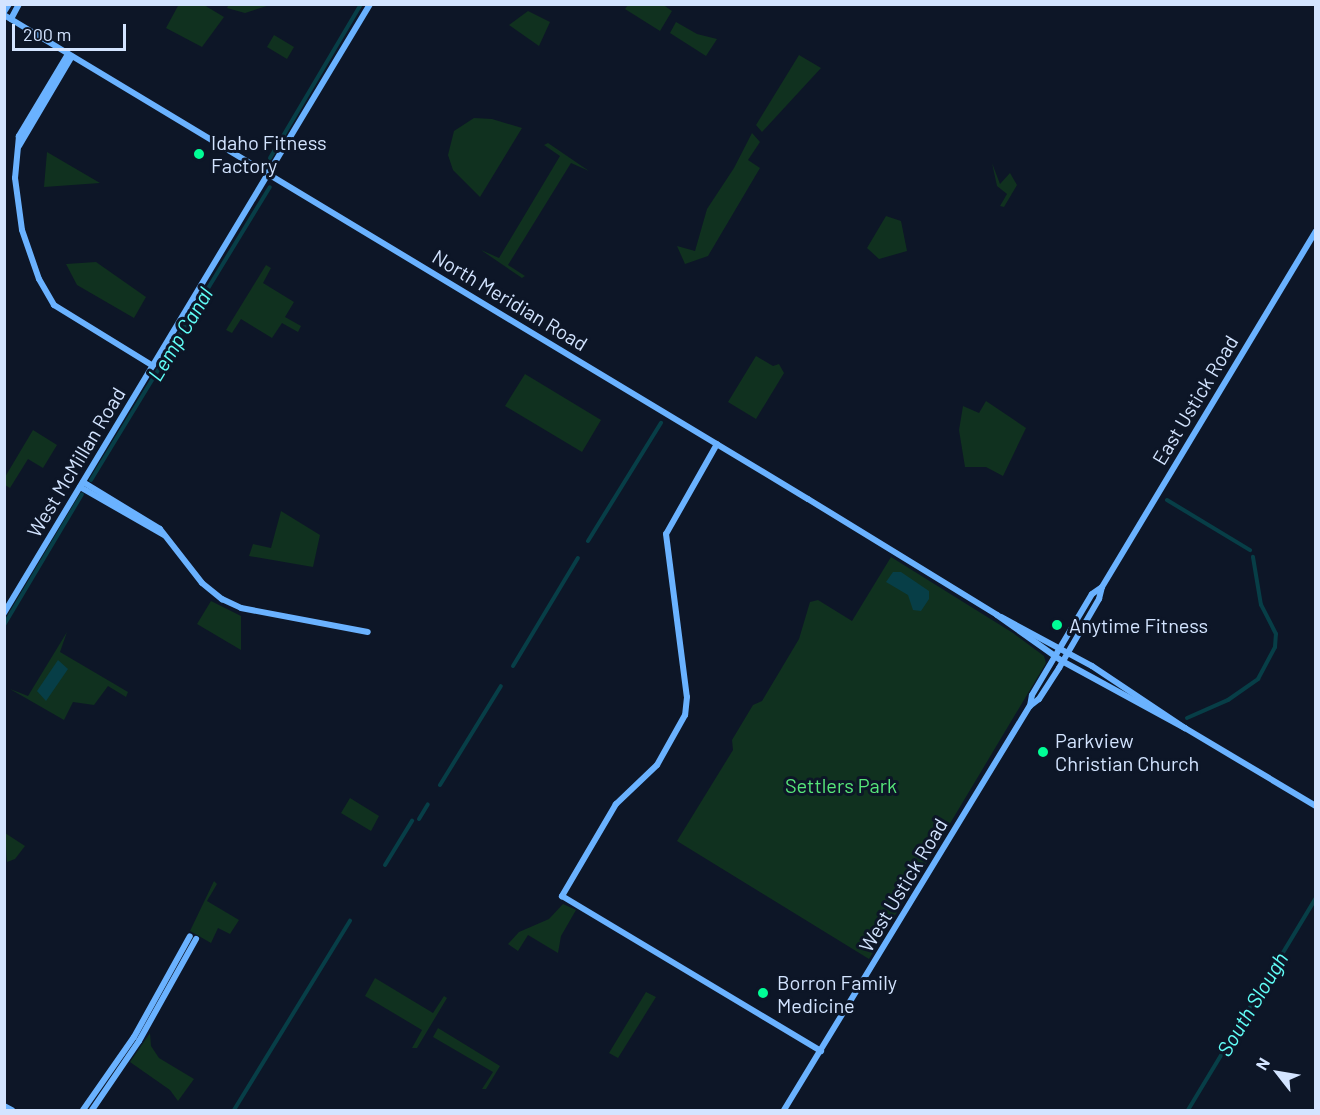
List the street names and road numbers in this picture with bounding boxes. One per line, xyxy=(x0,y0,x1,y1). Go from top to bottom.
street label: North Meridian Road xyxy=(428,244,592,356)
street label: East Ustick Road xyxy=(1147,331,1243,469)
street label: West McMillan Road xyxy=(22,383,130,541)
street label: West Ustick Road xyxy=(854,814,952,956)

